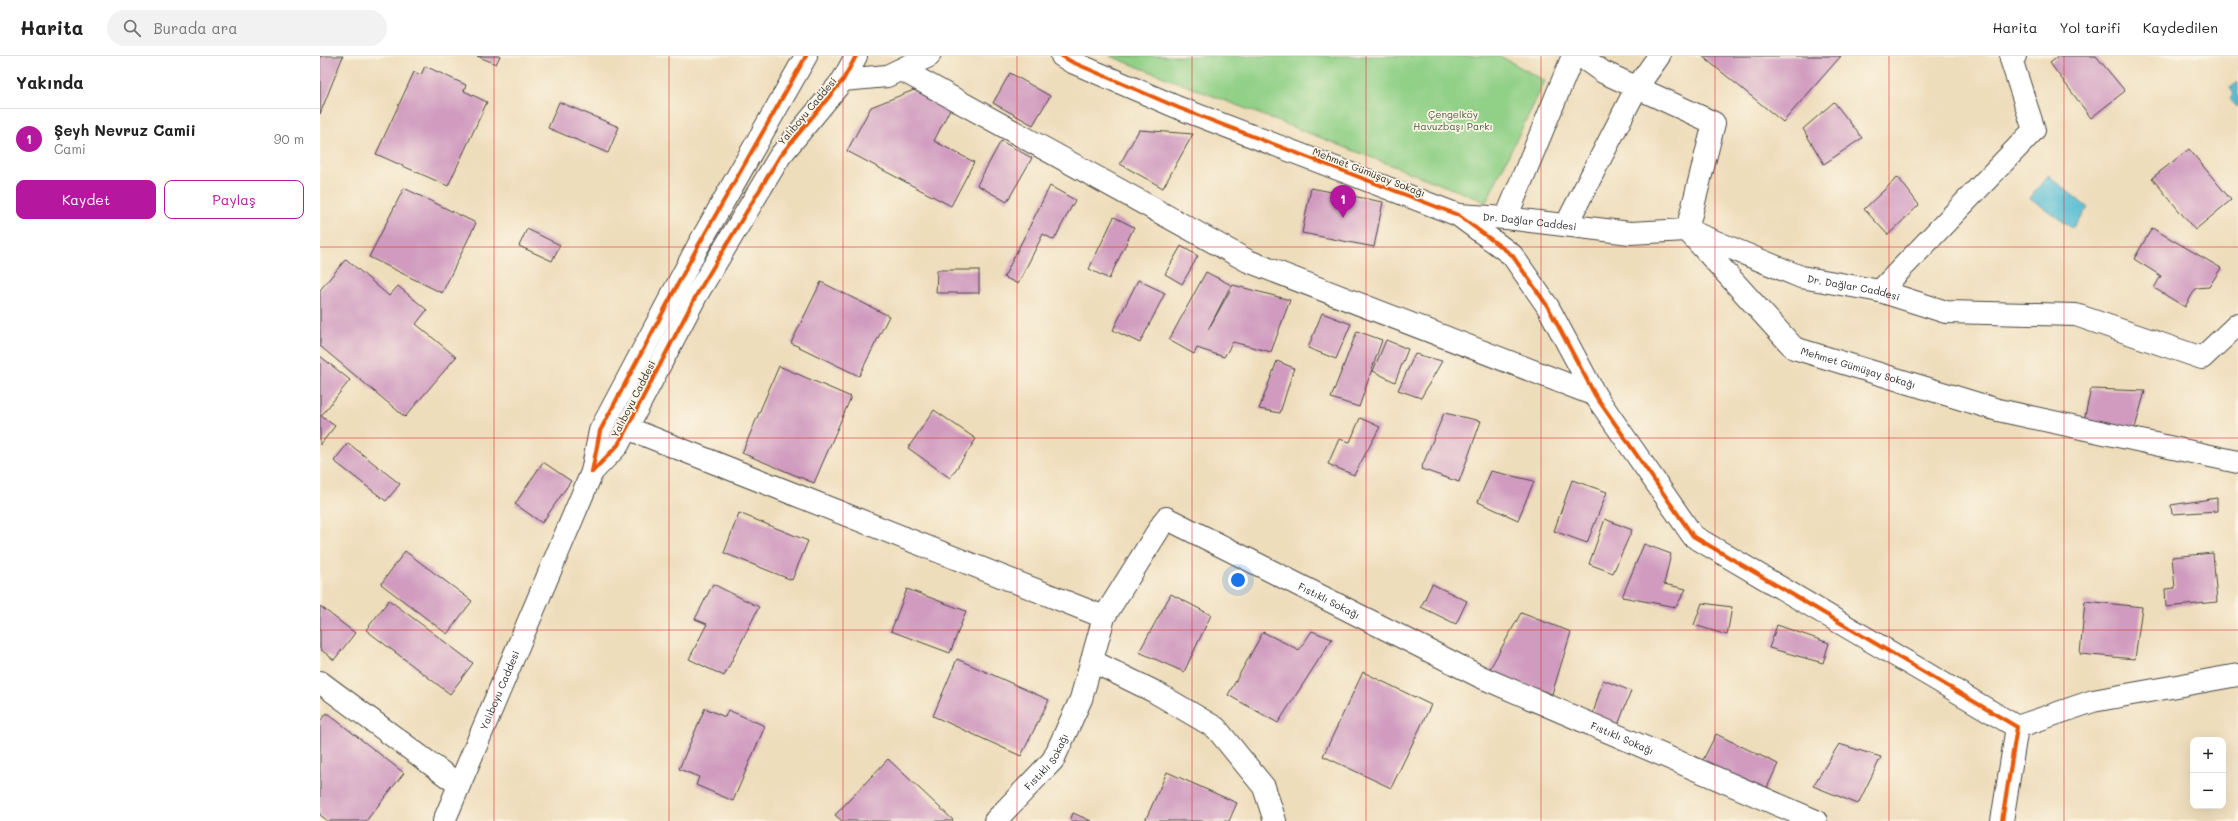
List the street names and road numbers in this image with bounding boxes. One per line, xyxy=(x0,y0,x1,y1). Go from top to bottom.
street label: Yalıboyu Caddesi xyxy=(774,74,840,148)
street label: Mehmet Gümüşay Sokağı xyxy=(1311,144,1427,200)
street label: Dr. Dağlar Caddesi xyxy=(1482,210,1577,233)
street label: Dr. Dağlar Caddesi xyxy=(1806,271,1902,304)
street label: Mehmet Gümüşay Sokağı xyxy=(1799,343,1918,392)
street label: Yalıboyu Caddesi xyxy=(608,358,658,440)
street label: Fıstıklı Sokağı xyxy=(1296,579,1362,622)
street label: Yalıboyu Caddesi xyxy=(476,648,522,732)
street label: Fıstıklı Sokağı xyxy=(1589,718,1656,758)
street label: Fıstıklı Sokağı xyxy=(1021,731,1071,793)

